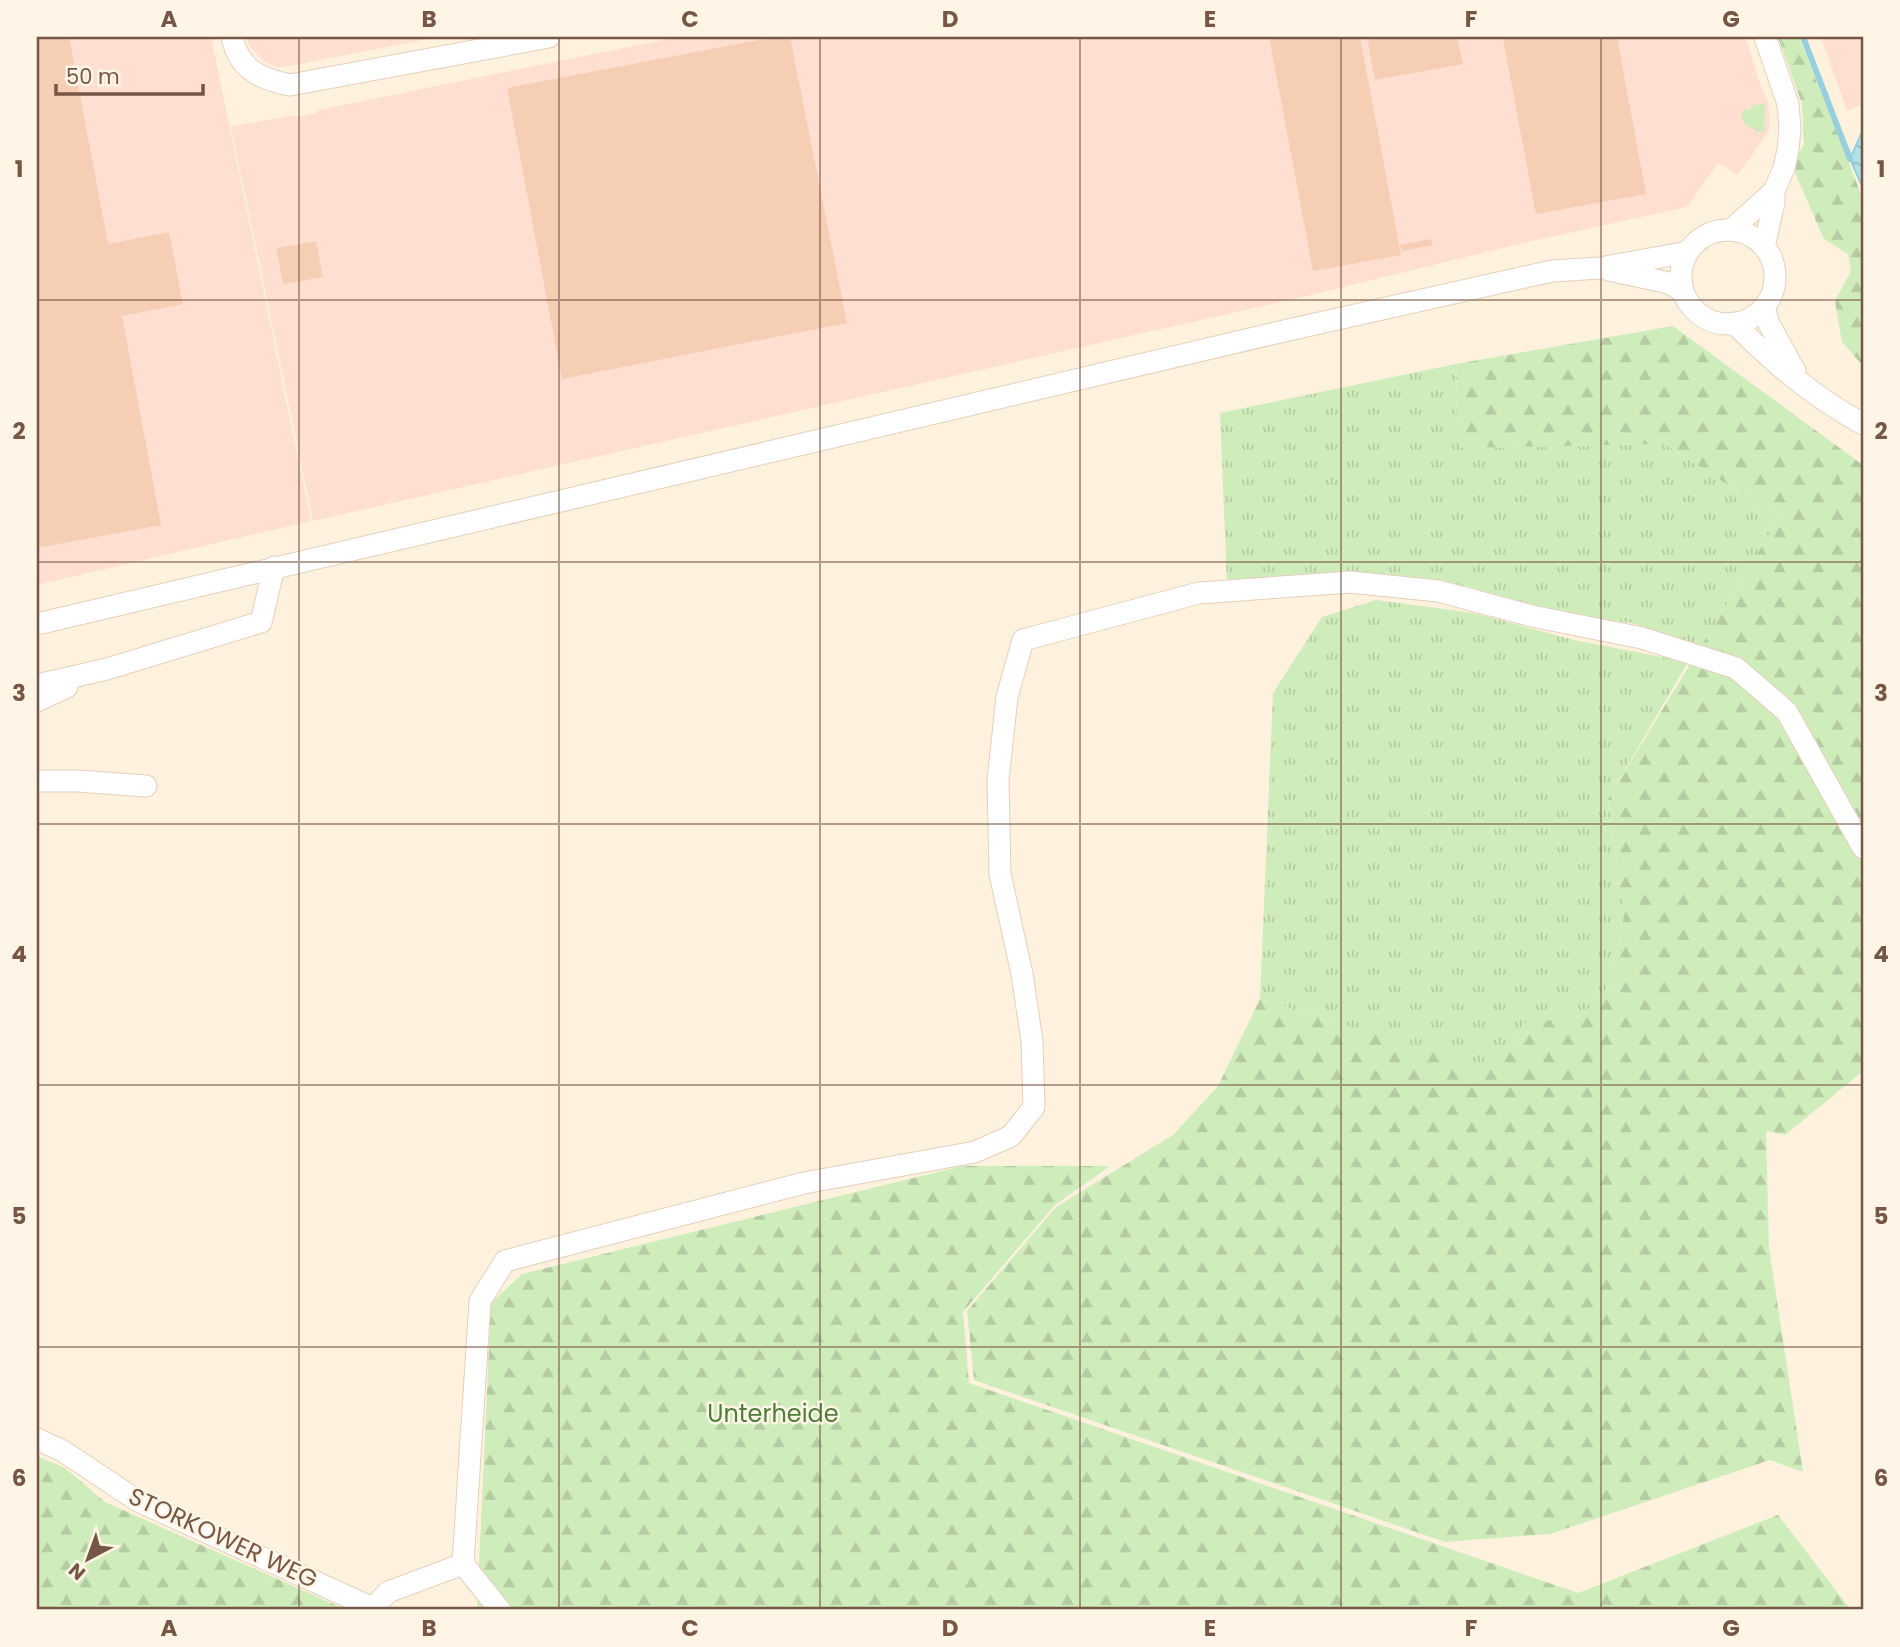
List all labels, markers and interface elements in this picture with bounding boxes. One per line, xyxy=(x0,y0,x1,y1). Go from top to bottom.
text: A xyxy=(161,3,178,35)
text: B xyxy=(421,3,437,35)
text: C xyxy=(681,3,699,35)
text: D xyxy=(942,3,958,35)
text: E xyxy=(1204,3,1216,35)
text: F xyxy=(1465,3,1477,35)
text: G xyxy=(1722,3,1740,35)
scale bar xyxy=(56,52,203,96)
text: 50 m xyxy=(66,62,120,91)
text: 1 xyxy=(15,153,23,185)
text: 1 xyxy=(1877,153,1885,185)
text: 2 xyxy=(12,415,26,447)
text: 2 xyxy=(1874,415,1888,447)
text: 3 xyxy=(12,677,26,709)
text: 3 xyxy=(1874,677,1888,709)
text: 4 xyxy=(11,938,27,970)
text: 4 xyxy=(1873,938,1889,970)
text: 5 xyxy=(12,1200,26,1232)
text: 5 xyxy=(1874,1200,1888,1232)
park label: Unterheide xyxy=(707,1397,839,1430)
text: 6 xyxy=(12,1462,26,1494)
text: 6 xyxy=(1874,1462,1888,1494)
street label: STORKOWER WEG xyxy=(123,1479,323,1596)
north arrow xyxy=(52,1524,122,1594)
text: N xyxy=(63,1557,91,1586)
text: A xyxy=(161,1612,178,1644)
text: B xyxy=(421,1612,437,1644)
text: C xyxy=(681,1612,699,1644)
text: D xyxy=(942,1612,958,1644)
text: E xyxy=(1204,1612,1216,1644)
text: F xyxy=(1465,1612,1477,1644)
text: G xyxy=(1722,1612,1740,1644)

